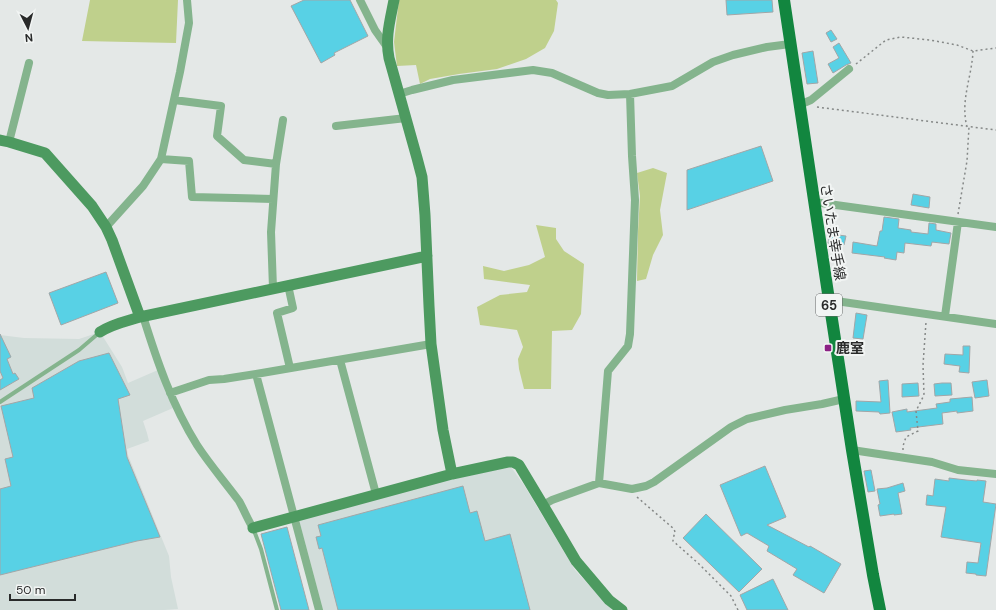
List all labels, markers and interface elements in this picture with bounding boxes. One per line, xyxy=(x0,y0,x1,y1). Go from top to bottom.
north arrow xyxy=(8,8,48,48)
text: N xyxy=(24,31,34,45)
street label: さいたま幸手線 xyxy=(816,182,850,282)
road number: 65 xyxy=(816,294,842,316)
place label: 鹿室 xyxy=(836,339,864,357)
marker: 鹿室 xyxy=(823,343,833,353)
scale bar xyxy=(10,576,75,602)
text: 50 m xyxy=(16,582,45,598)

